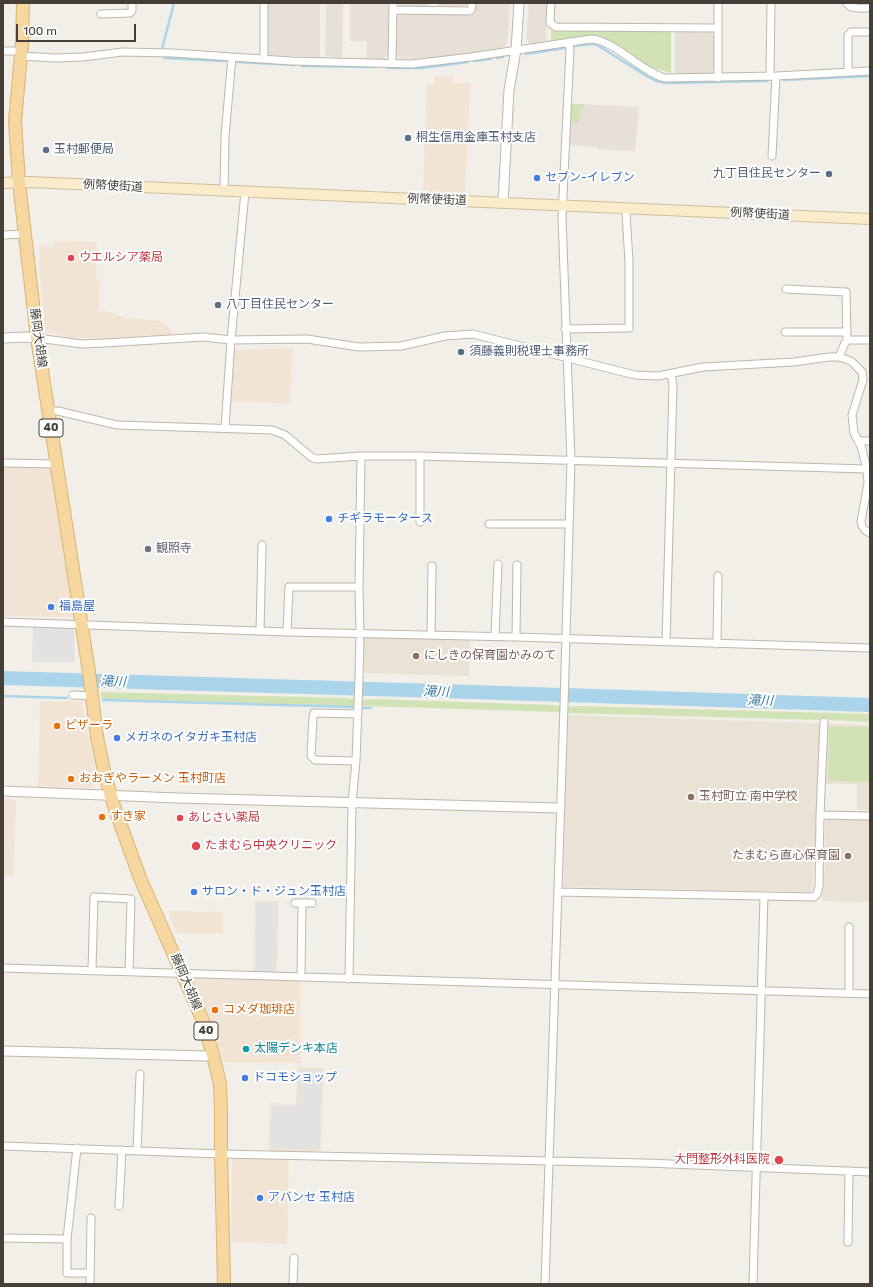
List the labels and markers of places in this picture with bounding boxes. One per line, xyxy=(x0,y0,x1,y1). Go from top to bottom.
place label: 桐生信用金庫玉村支店 xyxy=(416,131,536,145)
marker: 桐生信用金庫玉村支店 xyxy=(403,133,413,143)
place label: 玉村郵便局 xyxy=(54,143,114,157)
marker: 玉村郵便局 xyxy=(41,145,51,155)
place label: 九丁目住民センター xyxy=(713,167,821,181)
marker: 九丁目住民センター xyxy=(824,169,834,179)
place label: セブン-イレブン xyxy=(545,171,635,185)
marker: セブン-イレブン xyxy=(532,173,542,183)
place label: ウエルシア薬局 xyxy=(79,251,163,265)
marker: ウエルシア薬局 xyxy=(66,253,76,263)
place label: 八丁目住民センター xyxy=(226,298,334,312)
marker: 八丁目住民センター xyxy=(213,300,223,310)
place label: 須藤義則税理士事務所 xyxy=(469,345,589,359)
marker: 須藤義則税理士事務所 xyxy=(456,347,466,357)
place label: チギラモータース xyxy=(337,512,433,526)
marker: チギラモータース xyxy=(324,514,334,524)
place label: 観照寺 xyxy=(156,542,192,556)
marker: 観照寺 xyxy=(143,544,153,554)
place label: 福島屋 xyxy=(59,600,95,614)
marker: 福島屋 xyxy=(46,602,56,612)
place label: にしきの保育園かみのて xyxy=(424,649,556,663)
marker: にしきの保育園かみのて xyxy=(411,651,421,661)
place label: ピザーラ xyxy=(65,719,113,733)
marker: ピザーラ xyxy=(52,721,62,731)
place label: メガネのイタガキ玉村店 xyxy=(125,731,257,745)
marker: メガネのイタガキ玉村店 xyxy=(112,733,122,743)
place label: おおぎやラーメン 玉村町店 xyxy=(79,772,226,786)
marker: おおぎやラーメン 玉村町店 xyxy=(66,774,76,784)
place label: 玉村町立 南中学校 xyxy=(699,790,798,804)
marker: 玉村町立 南中学校 xyxy=(686,792,696,802)
place label: すき家 xyxy=(110,810,146,824)
place label: あじさい薬局 xyxy=(188,811,260,825)
marker: すき家 xyxy=(97,812,107,822)
marker: あじさい薬局 xyxy=(175,813,185,823)
place label: たまむら中央クリニック xyxy=(205,839,337,853)
marker: たまむら中央クリニック xyxy=(190,840,202,852)
place label: たまむら直心保育園 xyxy=(732,849,840,863)
marker: たまむら直心保育園 xyxy=(843,851,853,861)
place label: サロン・ド・ジュン玉村店 xyxy=(202,885,346,899)
marker: サロン・ド・ジュン玉村店 xyxy=(189,887,199,897)
place label: コメダ珈琲店 xyxy=(223,1003,295,1017)
marker: コメダ珈琲店 xyxy=(210,1005,220,1015)
place label: 太陽デンキ本店 xyxy=(254,1042,338,1056)
marker: 太陽デンキ本店 xyxy=(241,1044,251,1054)
place label: ドコモショップ xyxy=(253,1071,337,1085)
marker: ドコモショップ xyxy=(240,1073,250,1083)
place label: 大門整形外科医院 xyxy=(674,1153,770,1167)
marker: 大門整形外科医院 xyxy=(773,1154,785,1166)
place label: アバンセ 玉村店 xyxy=(268,1191,355,1205)
marker: アバンセ 玉村店 xyxy=(255,1193,265,1203)

